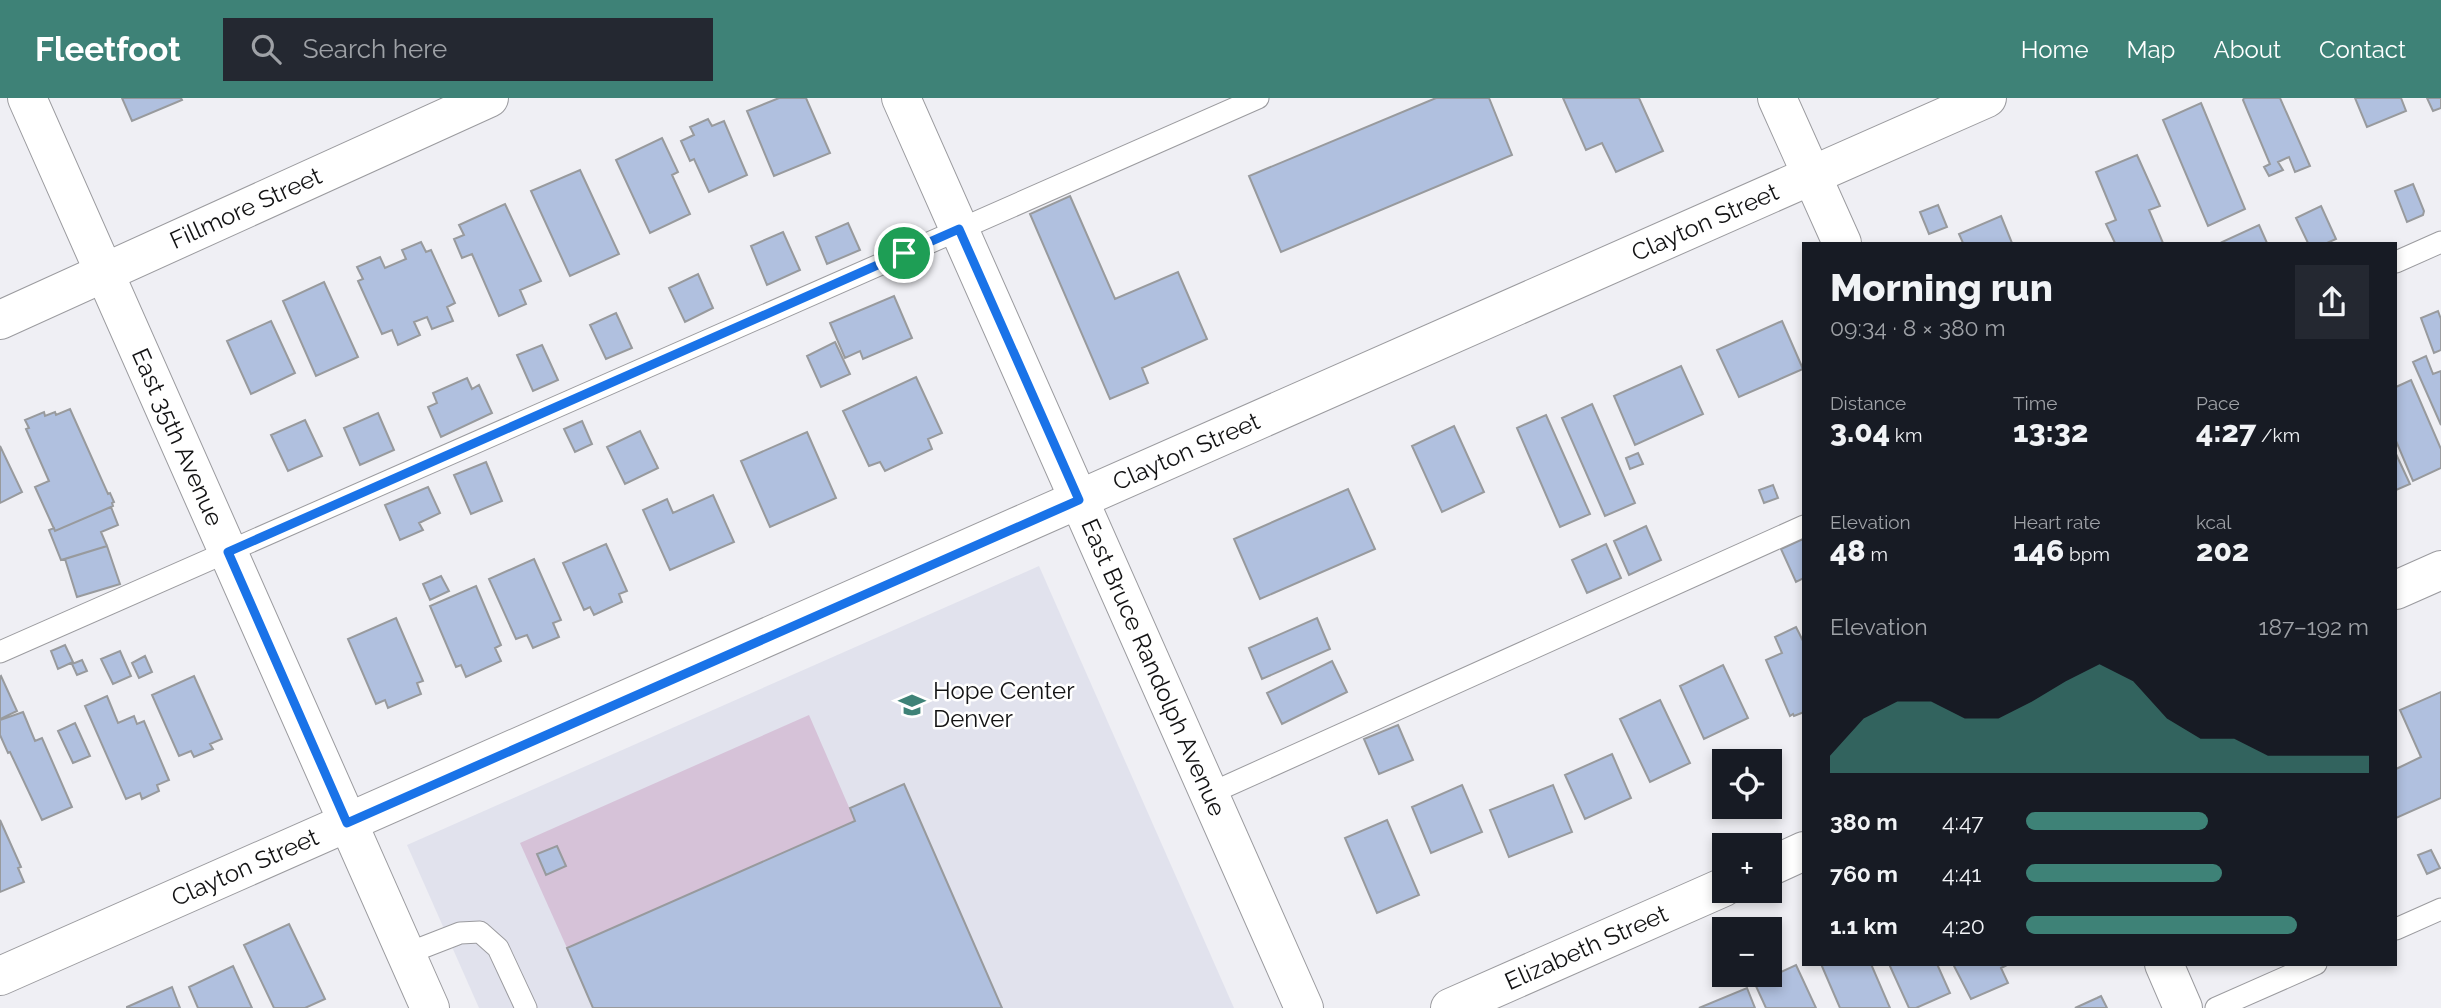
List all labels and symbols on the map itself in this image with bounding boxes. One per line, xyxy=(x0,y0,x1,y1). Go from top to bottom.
street label: Fillmore Street xyxy=(165,161,326,255)
street label: Clayton Street xyxy=(1627,177,1783,267)
pin xyxy=(874,223,934,283)
street label: East 35th Avenue xyxy=(126,344,230,530)
street label: Clayton Street xyxy=(1108,406,1264,496)
street label: East Bruce Randolph Avenue xyxy=(1075,514,1232,821)
place label: Hope Center Denver xyxy=(933,676,1075,733)
school or university icon: Hope Center Denver xyxy=(897,690,927,720)
street label: Clayton Street xyxy=(167,822,323,912)
street label: Elizabeth Street xyxy=(1500,899,1672,996)

